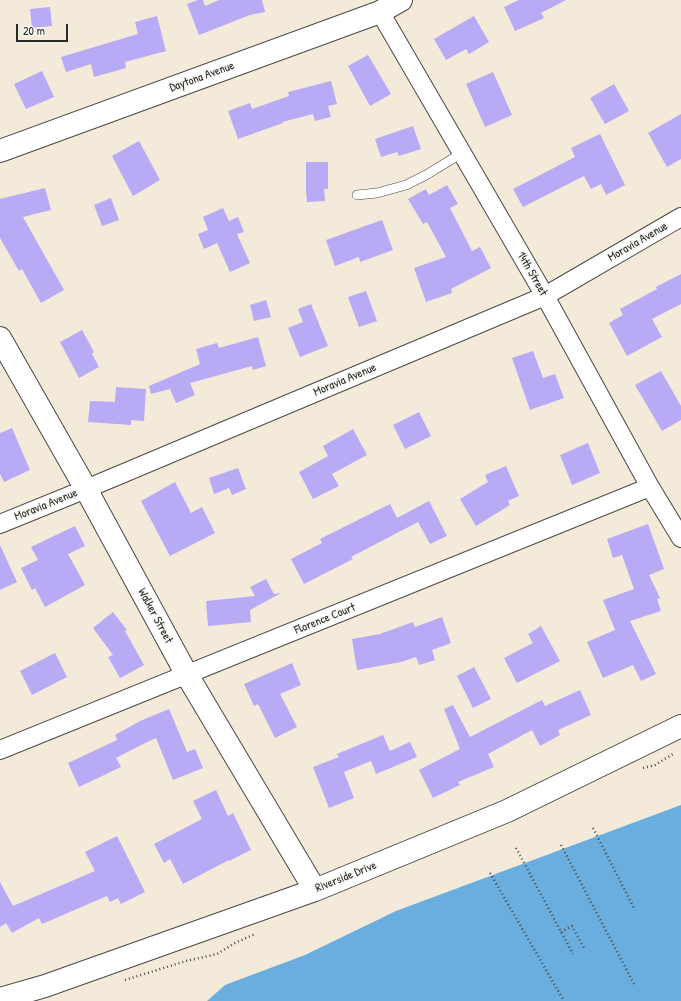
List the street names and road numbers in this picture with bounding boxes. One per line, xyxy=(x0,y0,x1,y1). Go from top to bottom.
street label: Daytona Avenue xyxy=(168,59,236,95)
street label: Moravia Avenue xyxy=(606,219,670,265)
street label: 14th Street xyxy=(514,249,550,299)
street label: Moravia Avenue xyxy=(311,360,379,400)
street label: Moravia Avenue xyxy=(12,486,80,524)
street label: Walker Street xyxy=(134,586,176,646)
street label: Florence Court xyxy=(292,600,358,638)
street label: Riverside Drive xyxy=(313,858,379,896)

